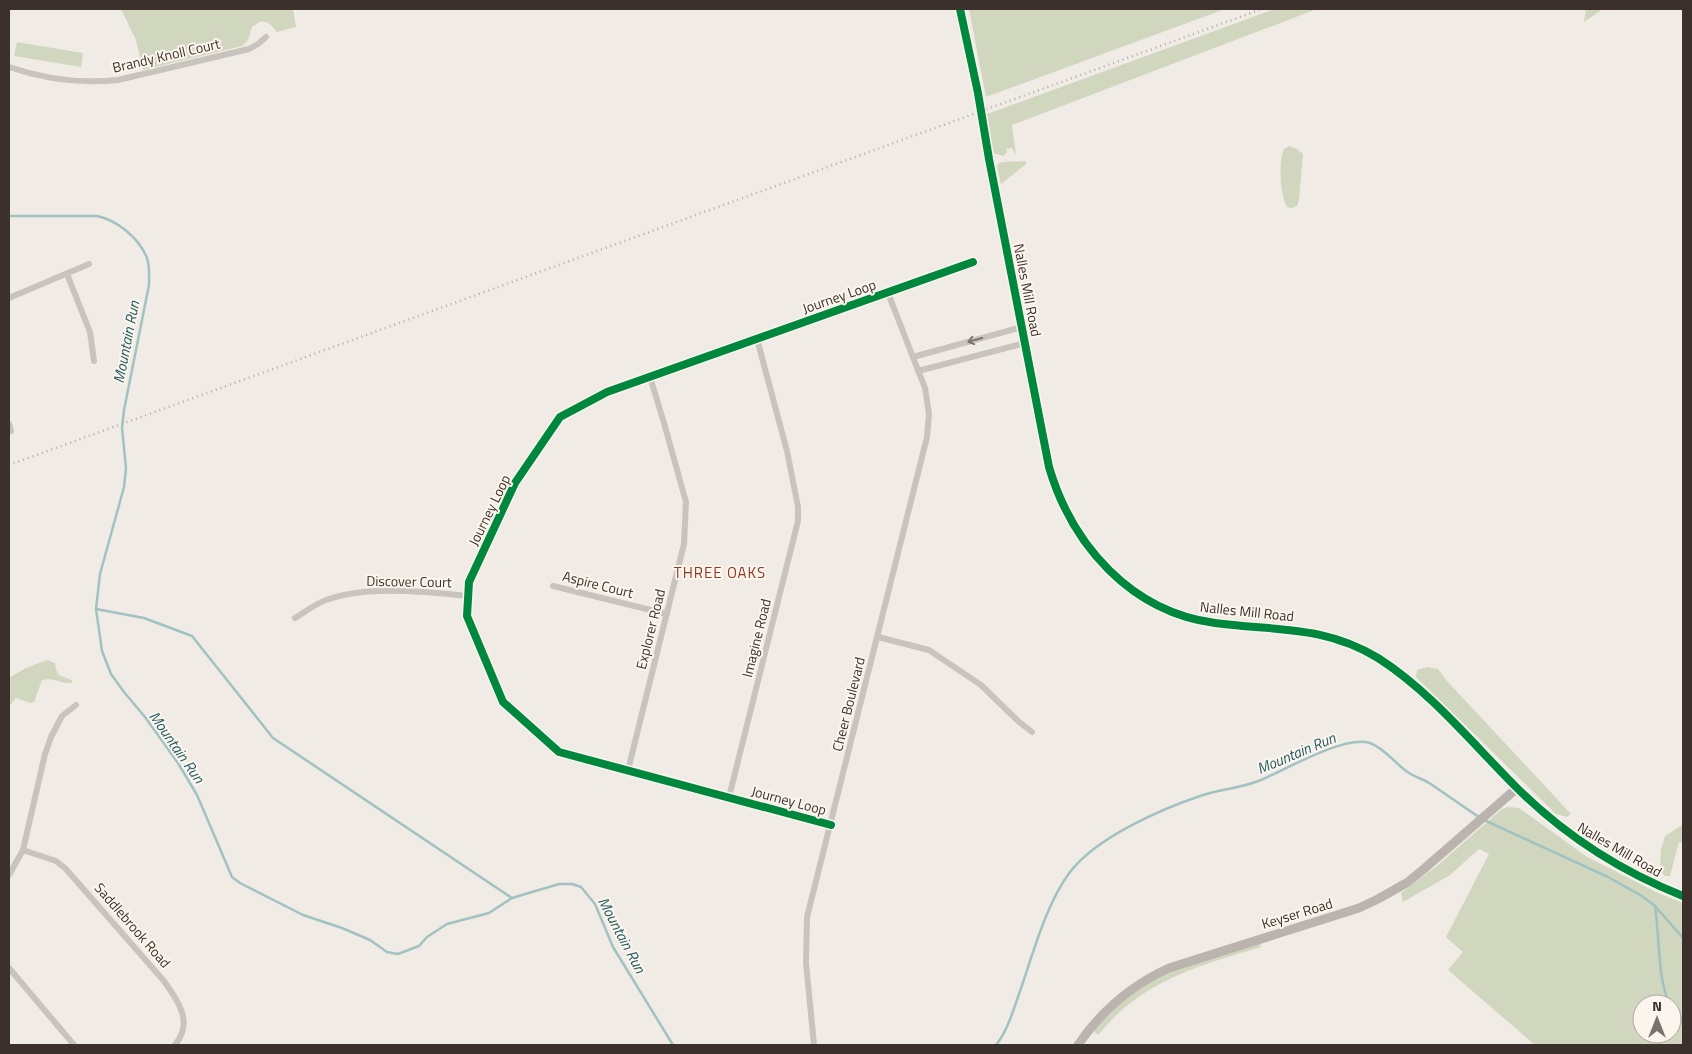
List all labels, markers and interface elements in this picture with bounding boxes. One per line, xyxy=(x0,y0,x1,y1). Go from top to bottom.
street label: Brandy Knoll Court xyxy=(110,32,222,78)
street label: Nalles Mill Road xyxy=(1009,242,1047,338)
street label: Journey Loop xyxy=(799,274,879,318)
water label: Mountain Run xyxy=(107,298,145,385)
one-way arrow xyxy=(967,336,983,345)
street label: Journey Loop xyxy=(463,471,515,549)
district label: THREE OAKS xyxy=(674,561,766,584)
street label: Aspire Court xyxy=(560,565,636,603)
street label: Discover Court xyxy=(366,570,452,592)
street label: Explorer Road xyxy=(630,587,670,671)
street label: Imagine Road xyxy=(736,596,776,680)
street label: Nalles Mill Road xyxy=(1199,596,1295,626)
street label: Cheer Boulevard xyxy=(826,655,870,753)
water label: Mountain Run xyxy=(144,706,211,788)
water label: Mountain Run xyxy=(1253,726,1339,780)
street label: Journey Loop xyxy=(749,780,829,820)
street label: Nalles Mill Road xyxy=(1574,816,1666,882)
street label: Saddlebrook Road xyxy=(90,878,176,972)
street label: Keyser Road xyxy=(1259,892,1335,934)
water label: Mountain Run xyxy=(592,893,652,978)
north arrow xyxy=(1632,994,1682,1044)
text: N xyxy=(1652,995,1662,1016)

